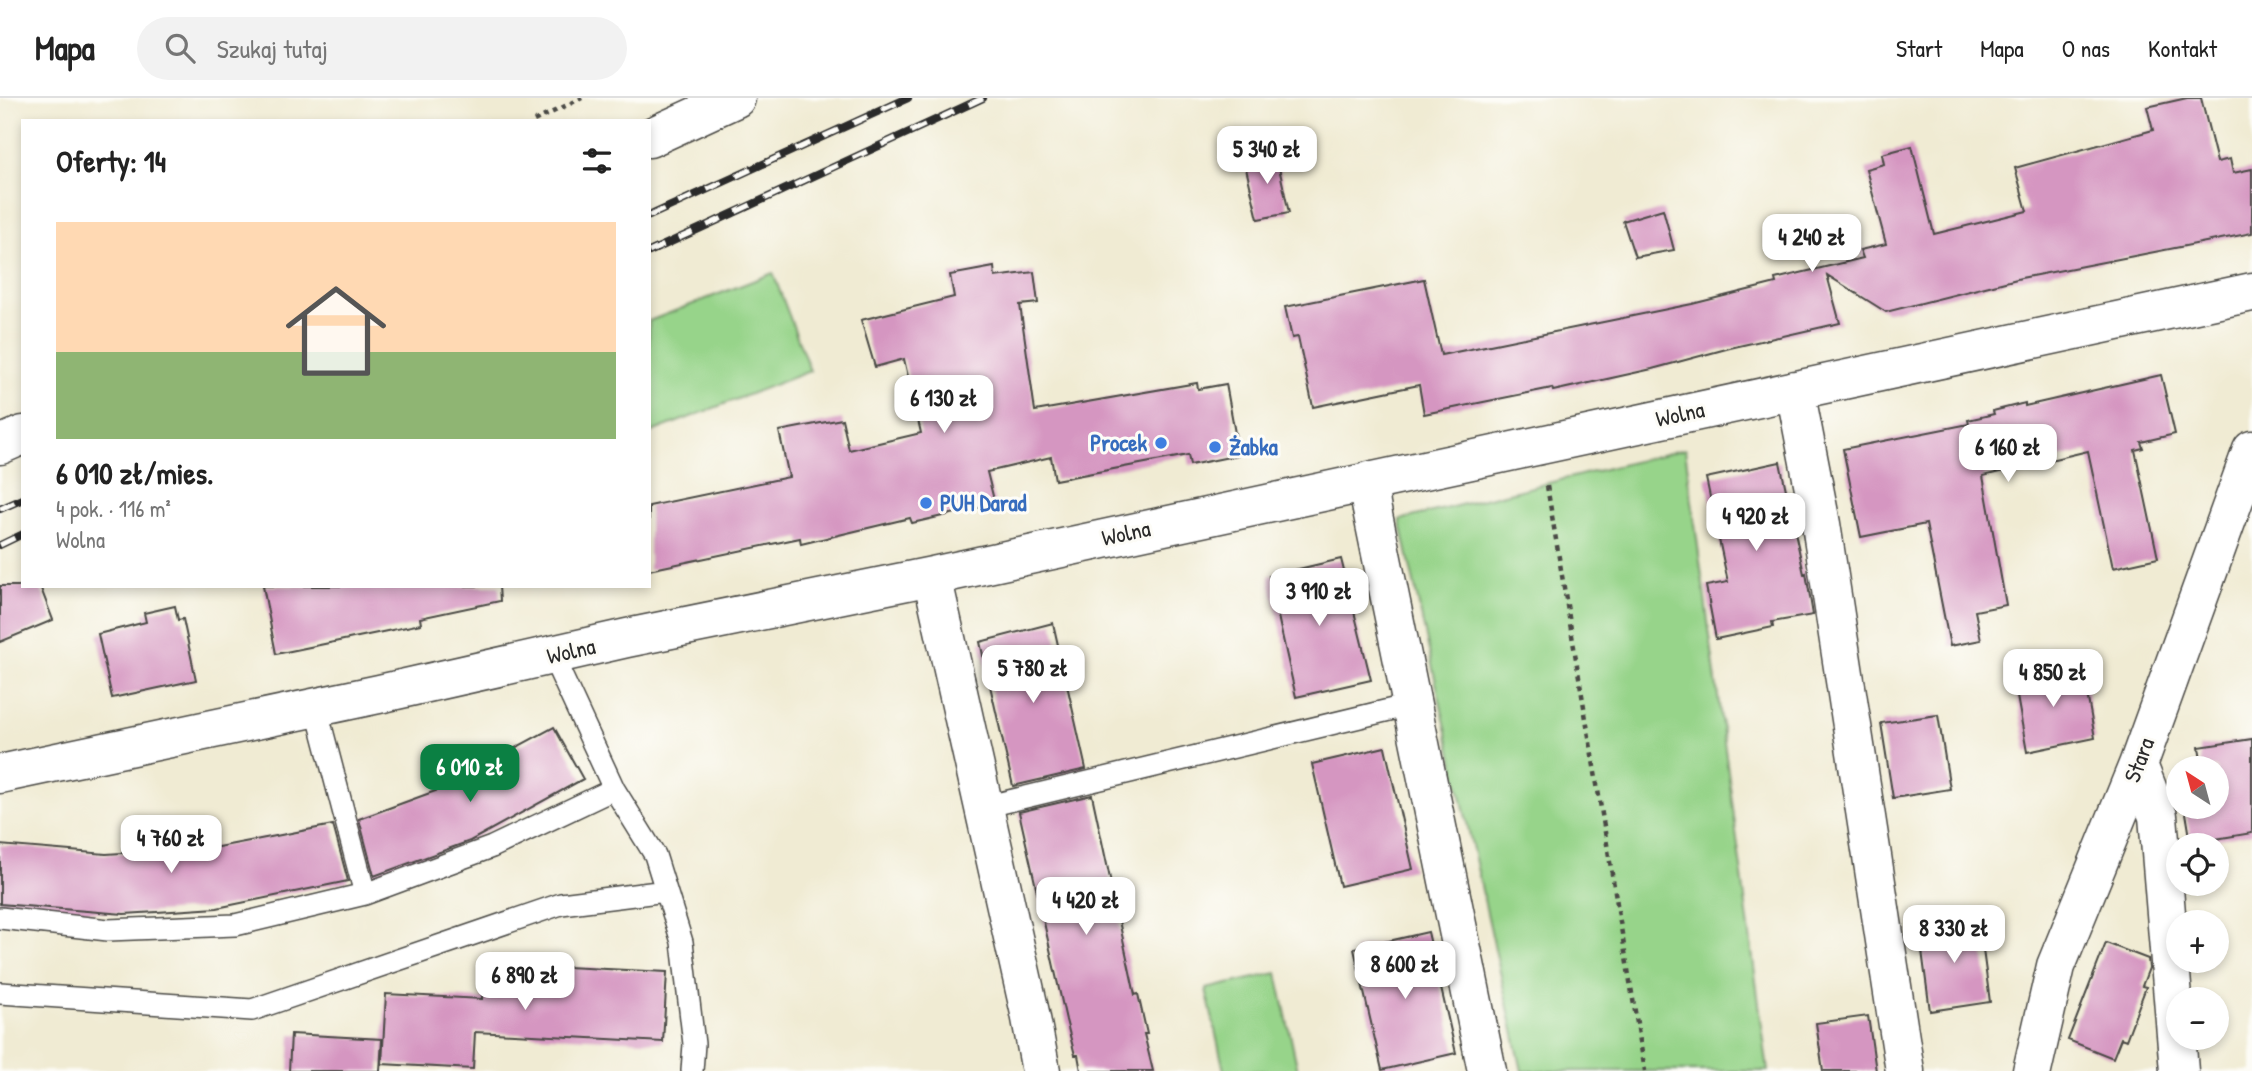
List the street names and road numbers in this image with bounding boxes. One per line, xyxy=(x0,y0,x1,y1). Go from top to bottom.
street label: Wolna xyxy=(1653,393,1707,434)
street label: Wolna xyxy=(1099,512,1153,553)
street label: Wolna xyxy=(544,630,598,671)
street label: Stara xyxy=(2116,733,2161,787)

